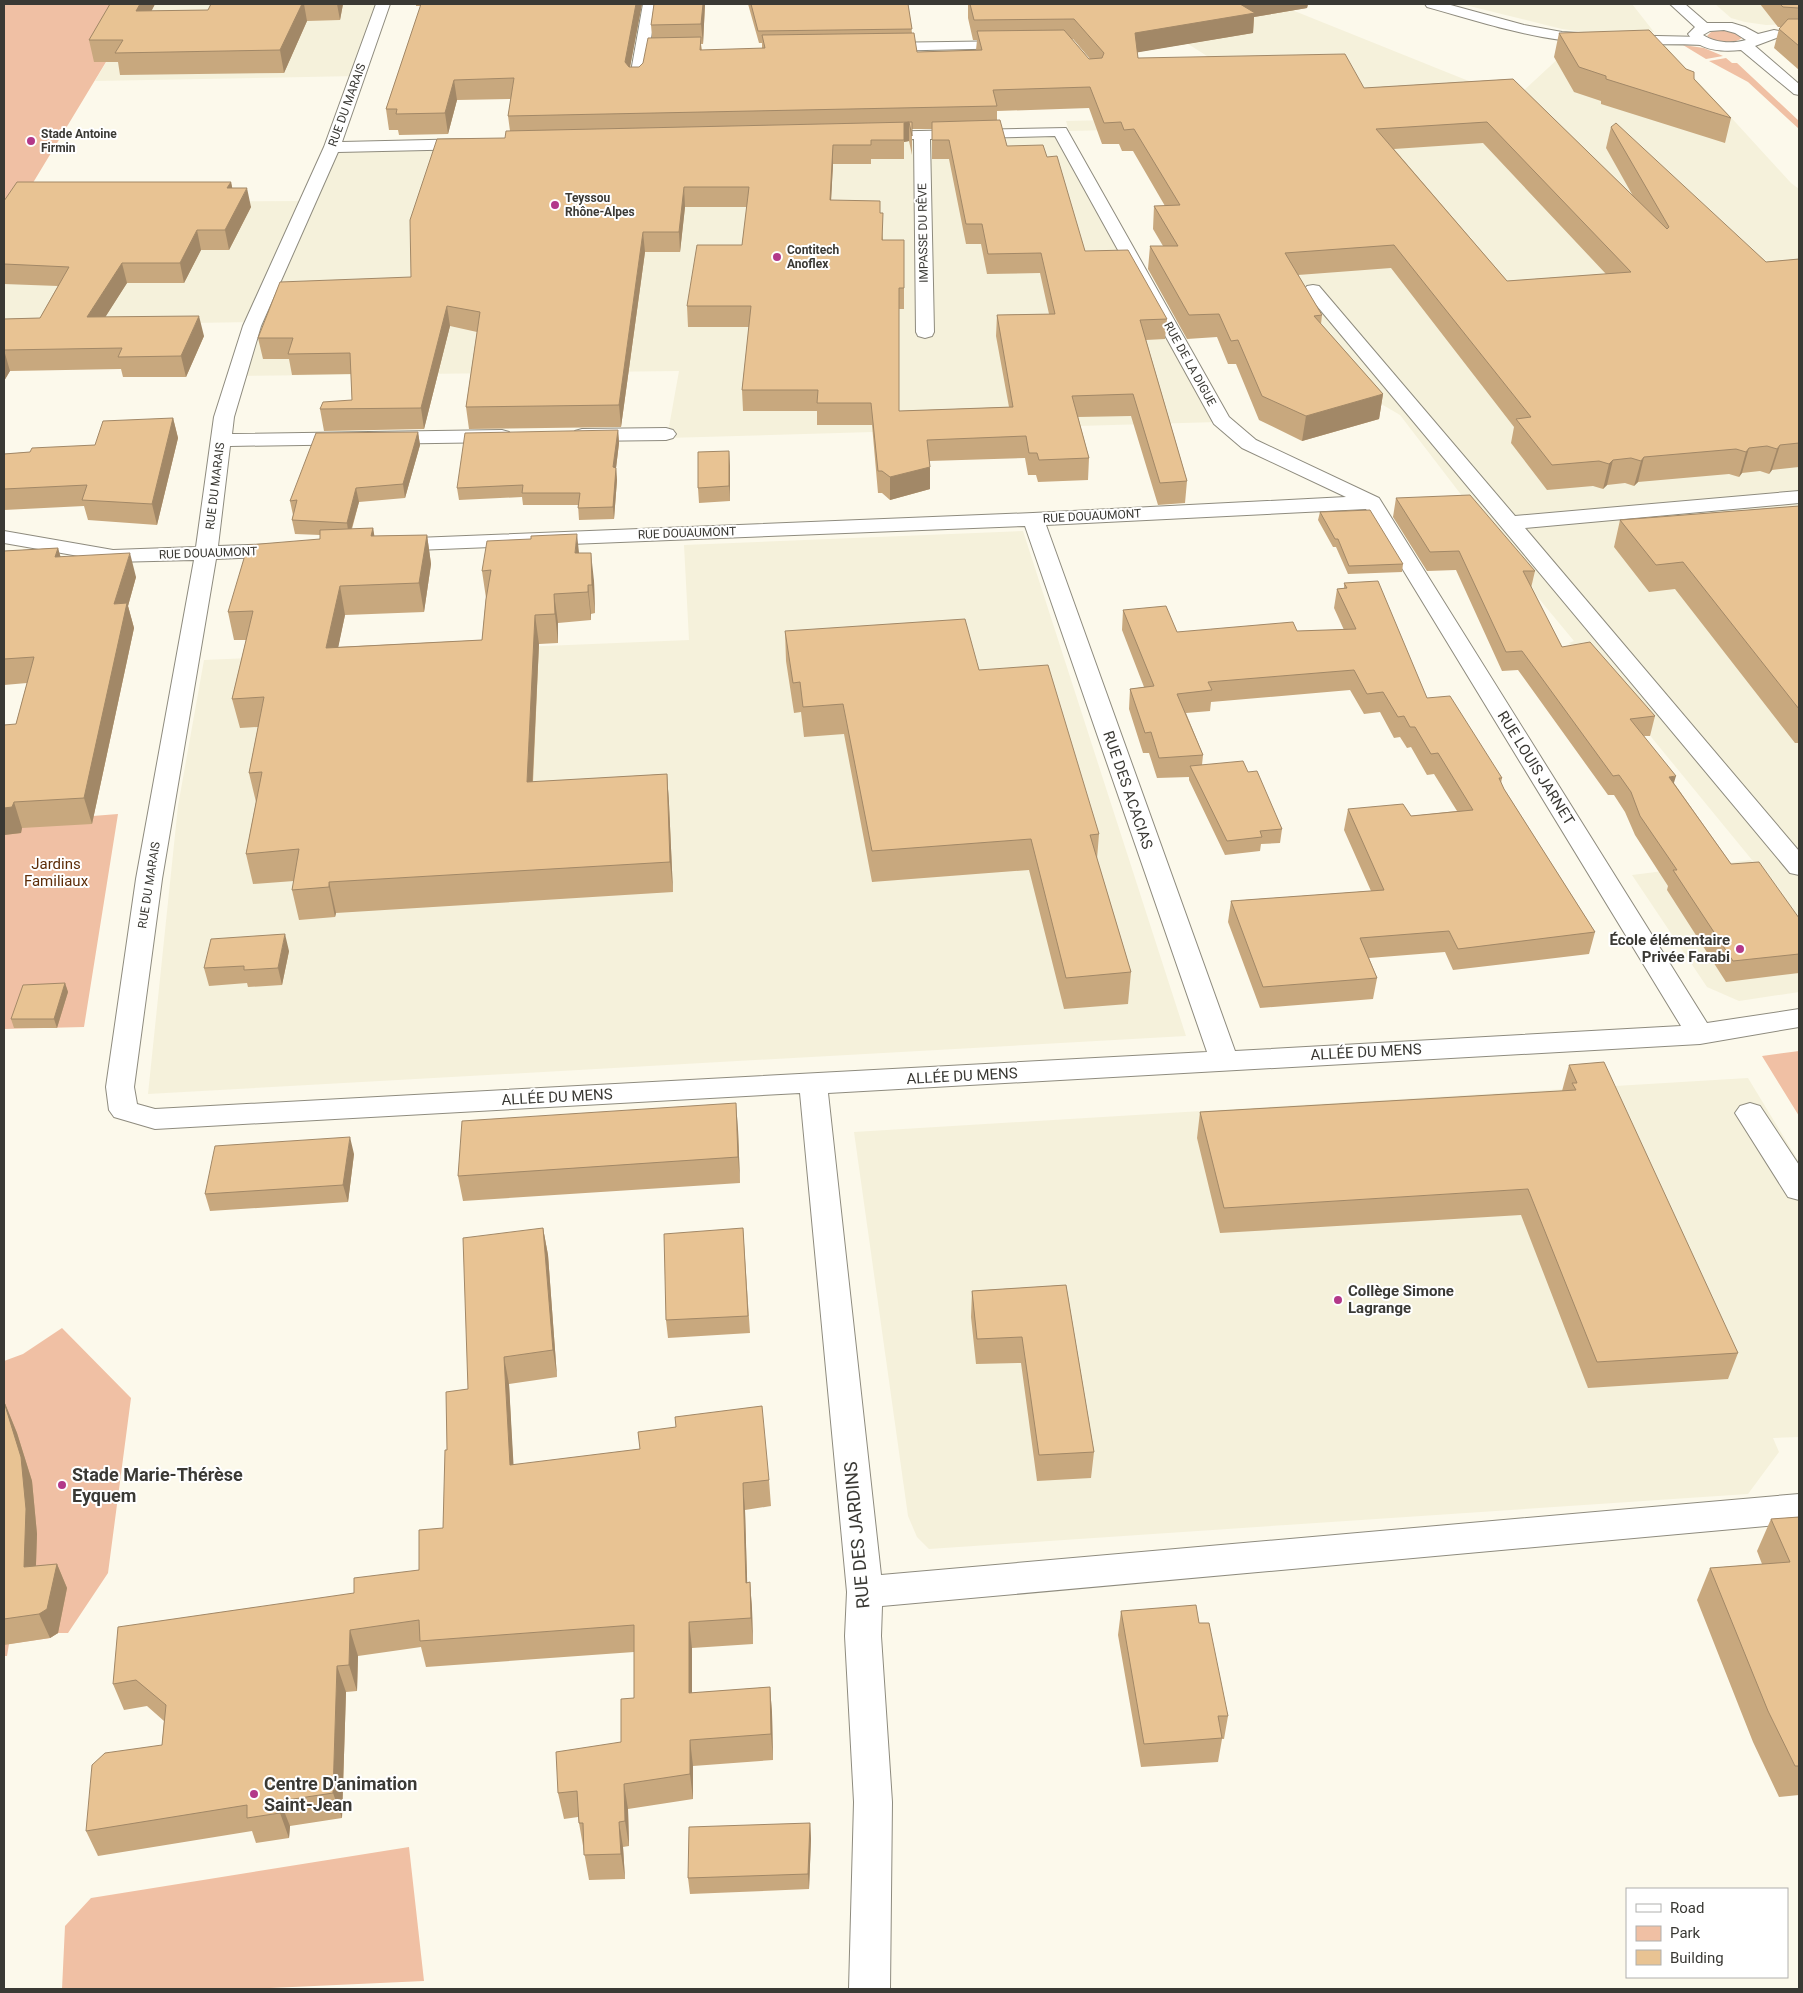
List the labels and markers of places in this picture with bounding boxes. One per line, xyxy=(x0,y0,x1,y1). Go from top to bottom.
place label: Stade Antoine Firmin xyxy=(41,127,117,155)
marker: Stade Antoine Firmin xyxy=(25,135,37,147)
place label: Teyssou Rhône-Alpes xyxy=(565,191,635,219)
marker: Teyssou Rhône-Alpes xyxy=(549,199,561,211)
place label: Contitech Anoflex xyxy=(787,243,839,271)
marker: Contitech Anoflex xyxy=(771,251,783,263)
place label: École élémentaire Privée Farabi xyxy=(1609,931,1730,966)
marker: École élémentaire Privée Farabi xyxy=(1734,943,1746,955)
place label: Collège Simone Lagrange xyxy=(1348,1282,1454,1317)
marker: Collège Simone Lagrange xyxy=(1332,1294,1344,1306)
place label: Stade Marie-Thérèse Eyquem xyxy=(72,1464,243,1506)
marker: Stade Marie-Thérèse Eyquem xyxy=(56,1479,68,1491)
place label: Centre D'animation Saint-Jean xyxy=(264,1773,417,1815)
marker: Centre D'animation Saint-Jean xyxy=(248,1788,260,1800)

